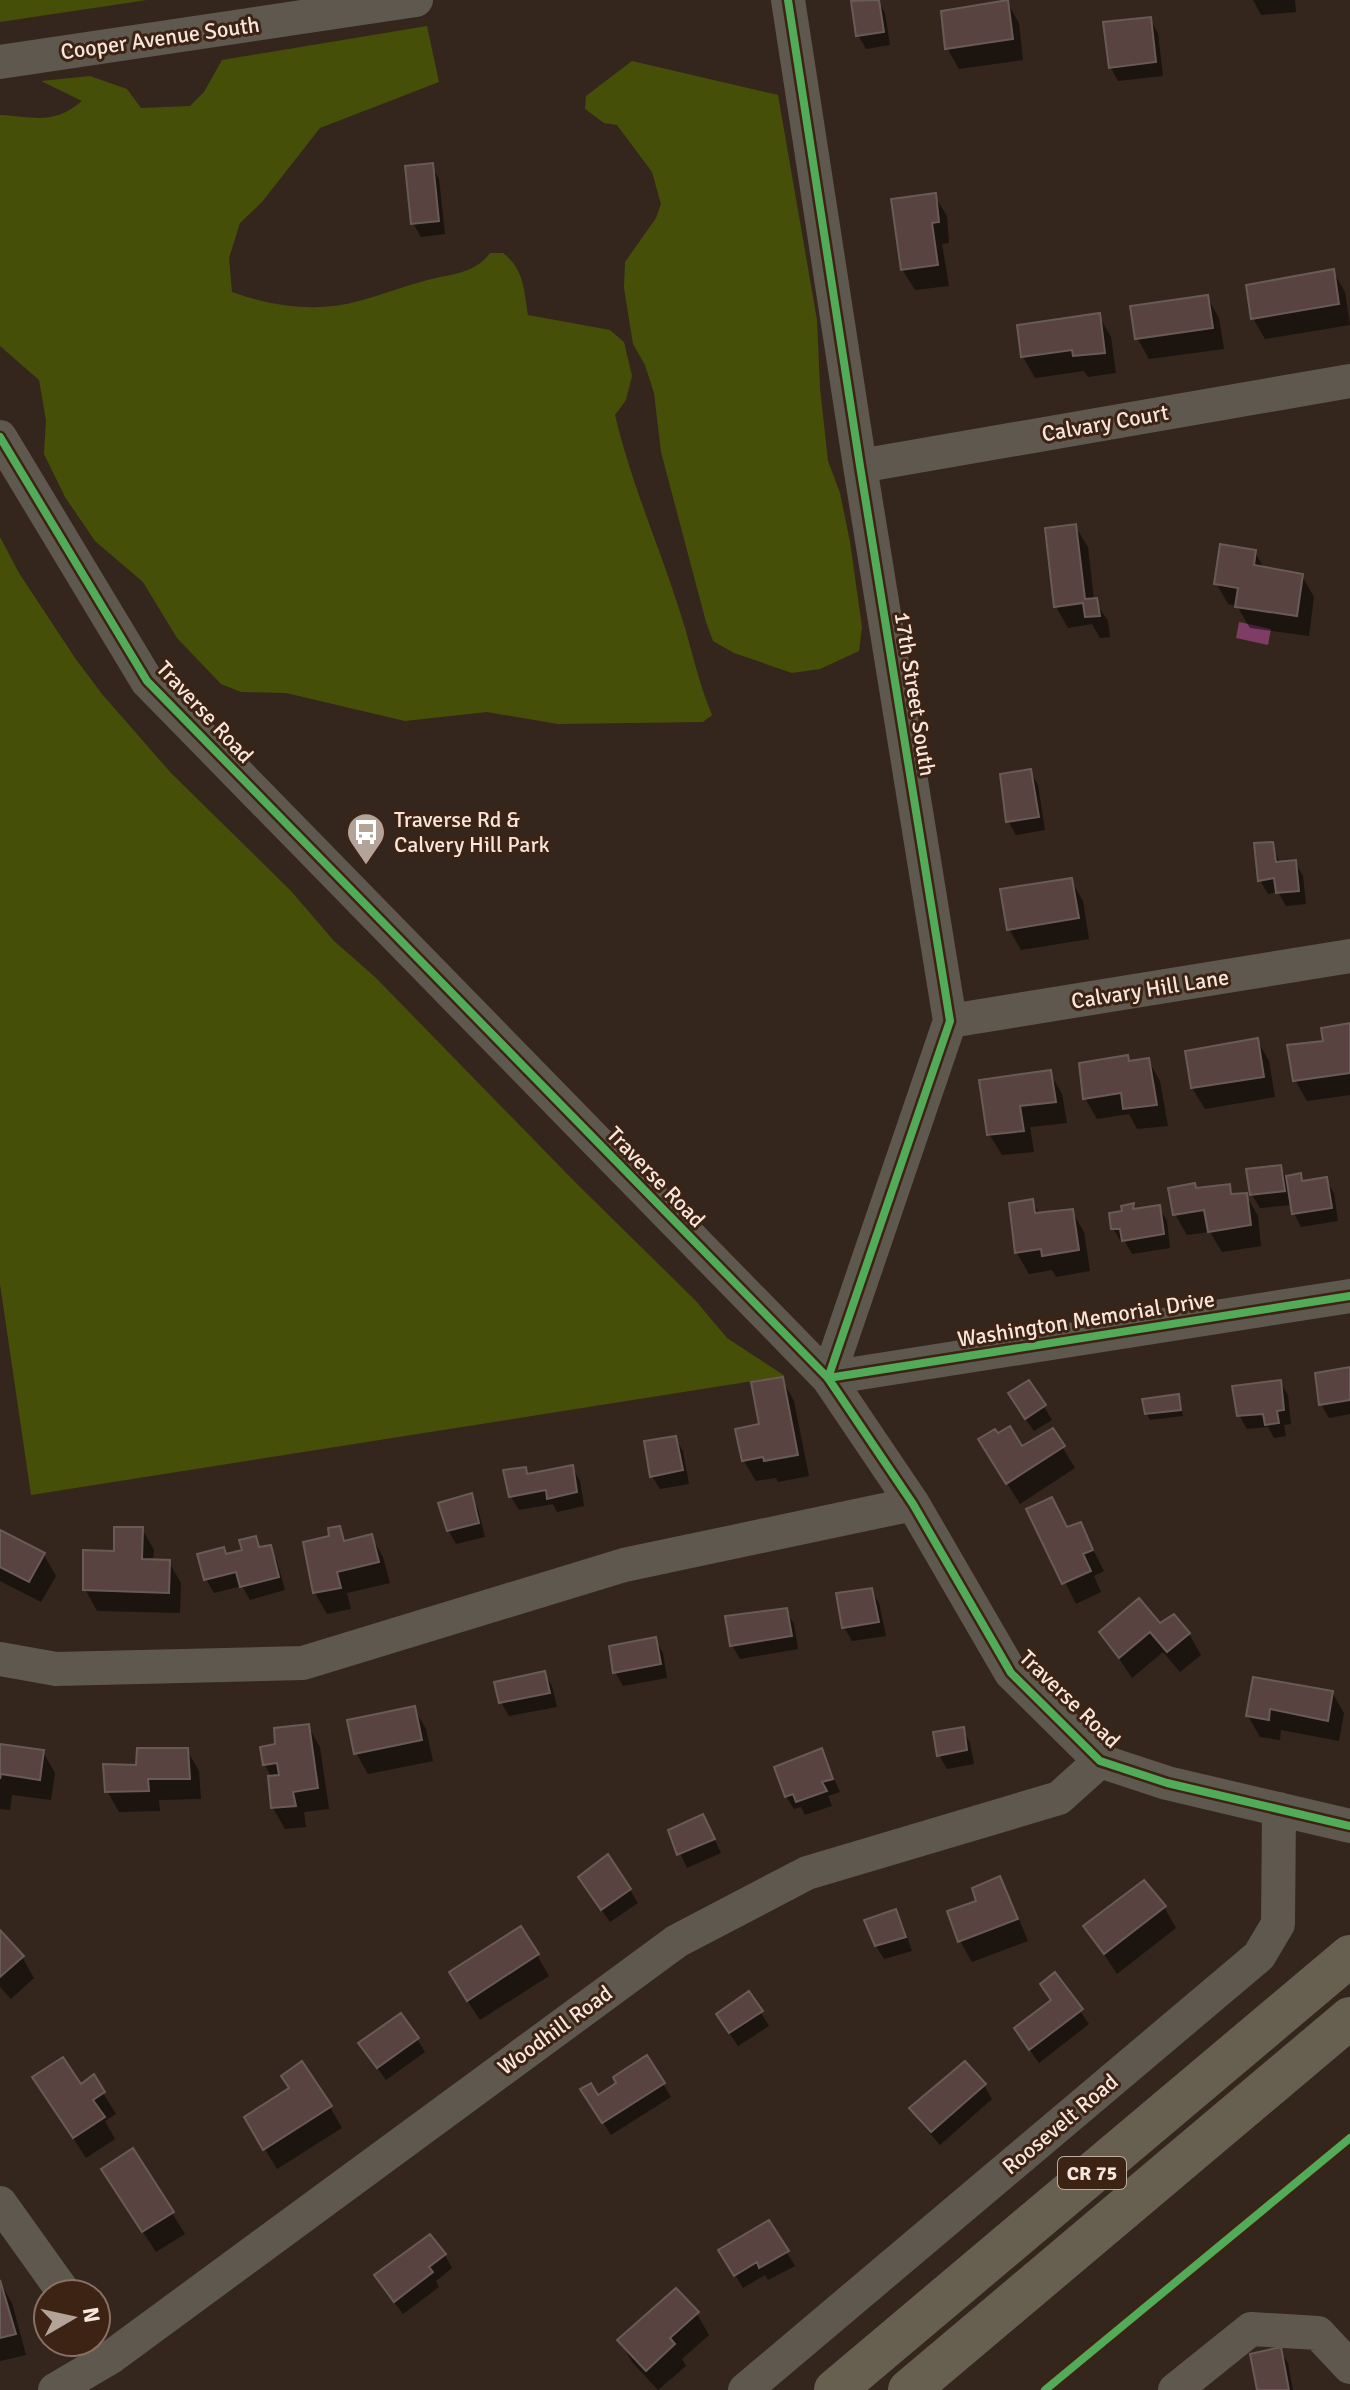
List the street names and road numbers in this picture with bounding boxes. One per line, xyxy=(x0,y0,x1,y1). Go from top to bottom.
street label: Cooper Avenue South xyxy=(59,11,261,65)
street label: Calvary Court xyxy=(1039,399,1171,447)
street label: 17th Street South xyxy=(889,610,941,778)
street label: Traverse Road xyxy=(151,655,259,769)
street label: Calvary Hill Lane xyxy=(1069,963,1231,1015)
street label: Traverse Road xyxy=(601,1121,711,1233)
street label: Washington Memorial Drive xyxy=(956,1285,1216,1353)
street label: Traverse Road xyxy=(1014,1644,1126,1754)
street label: Woodhill Road xyxy=(492,1979,618,2081)
street label: Roosevelt Road xyxy=(997,2068,1123,2180)
road number: CR 75 xyxy=(1058,2157,1126,2189)

